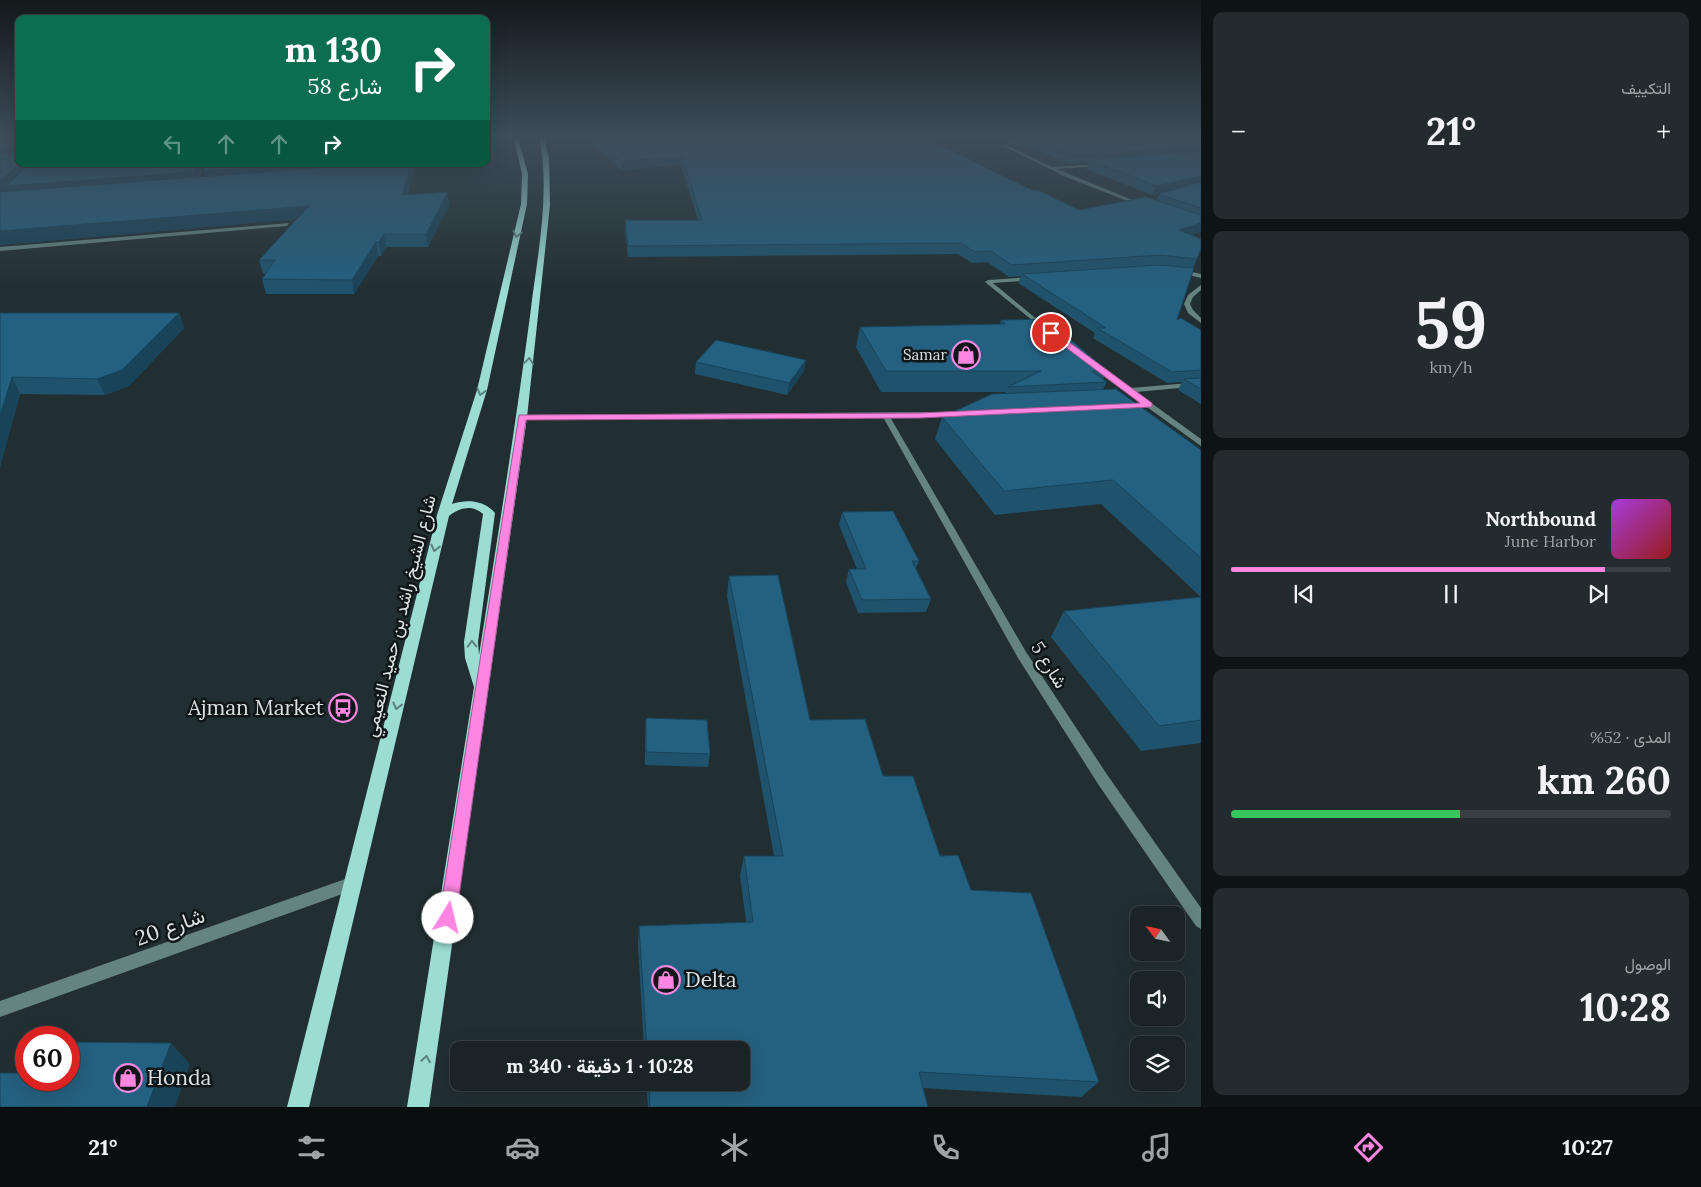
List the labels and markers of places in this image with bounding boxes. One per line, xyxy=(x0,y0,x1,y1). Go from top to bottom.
pin xyxy=(1030,312,1072,354)
shop icon: Samar xyxy=(951,340,981,370)
place label: Samar xyxy=(903,345,948,364)
bus stop icon: Ajman Market xyxy=(328,693,358,723)
place label: Ajman Market xyxy=(187,694,325,721)
shop icon: Delta xyxy=(651,965,681,995)
place label: Delta xyxy=(685,966,737,993)
shop icon: Honda xyxy=(113,1063,143,1093)
place label: Honda xyxy=(147,1064,212,1091)

